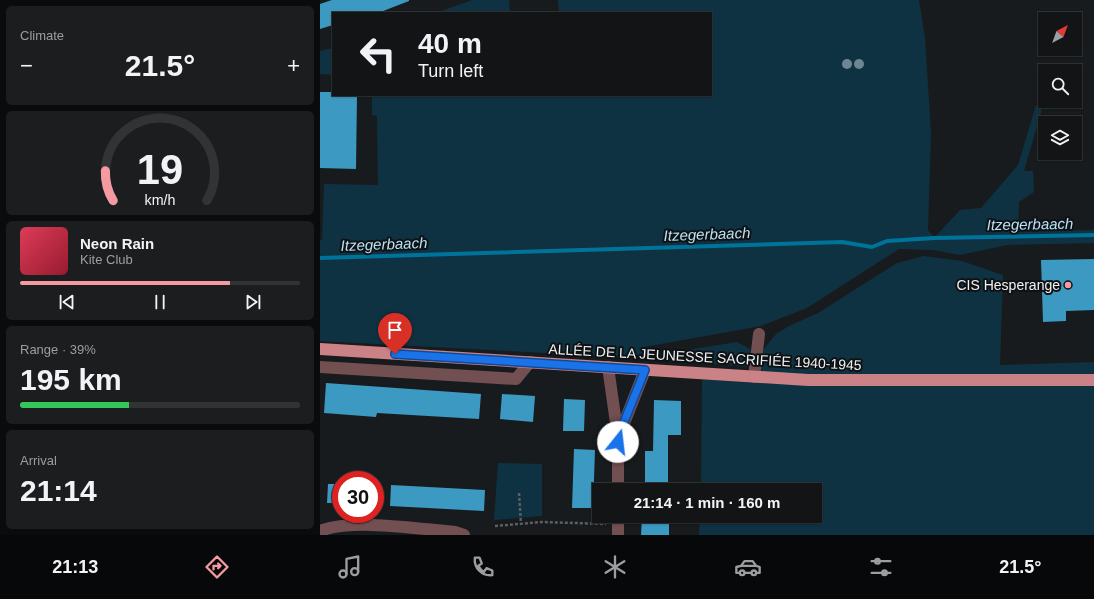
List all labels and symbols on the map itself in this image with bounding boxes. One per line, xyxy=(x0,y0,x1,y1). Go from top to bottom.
north arrow xyxy=(1038,12,1082,56)
water label: Itzegerbaach xyxy=(986,215,1074,233)
water label: Itzegerbaach xyxy=(663,224,751,244)
water label: Itzegerbaach xyxy=(340,234,428,254)
place label: CIS Hesperange xyxy=(956,277,1060,293)
marker: CIS Hesperange xyxy=(1063,280,1073,290)
pin xyxy=(378,313,412,354)
street label: ALLÉE DE LA JEUNESSE SACRIFIÉE 1940-1945 xyxy=(548,341,862,373)
position arrow xyxy=(597,421,639,463)
speed limit sign: 30 xyxy=(332,471,384,523)

